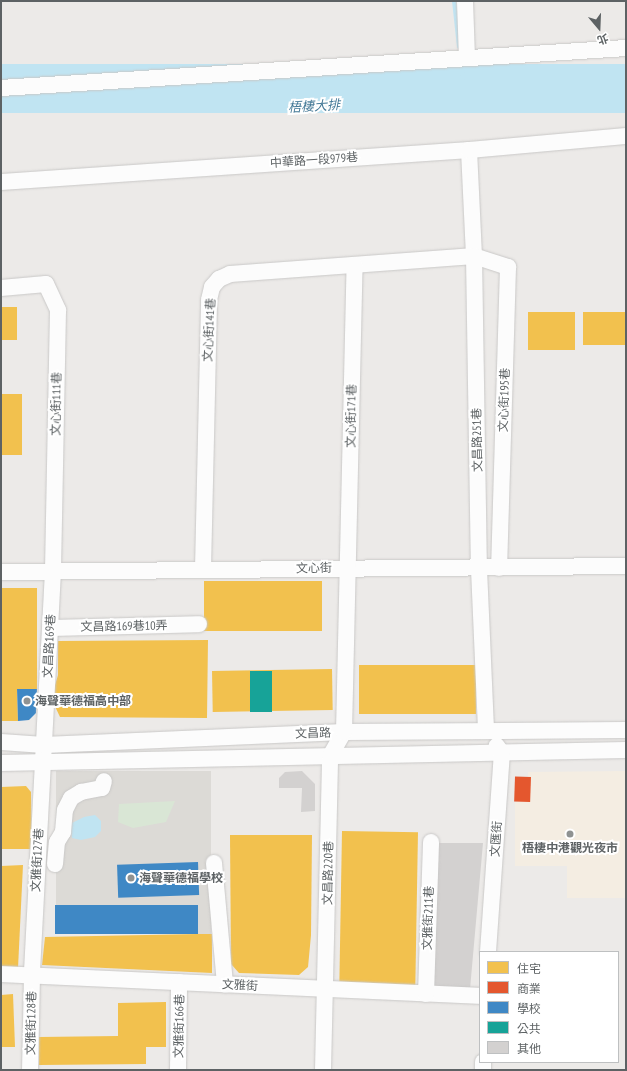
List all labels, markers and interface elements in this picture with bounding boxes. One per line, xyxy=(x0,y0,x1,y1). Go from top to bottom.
north arrow xyxy=(579,8,619,48)
text: 北 xyxy=(595,31,610,48)
water label: 梧棲大排 xyxy=(288,98,340,116)
street label: 中華路一段979巷 xyxy=(270,150,358,170)
street label: 文心街141巷 xyxy=(200,298,218,362)
street label: 文心街195巷 xyxy=(496,368,512,432)
street label: 文心街111巷 xyxy=(48,372,64,436)
street label: 文心街171巷 xyxy=(343,384,359,448)
street label: 文昌路251巷 xyxy=(469,408,485,472)
street label: 文心街 xyxy=(296,560,332,576)
street label: 文昌路169巷 xyxy=(40,614,58,678)
street label: 文昌路169巷10弄 xyxy=(80,618,168,634)
place label: 海聲華德福高中部 xyxy=(35,694,131,708)
marker: 海聲華德福高中部 xyxy=(22,696,32,706)
street label: 文昌路 xyxy=(295,725,331,741)
street label: 文匯街 xyxy=(488,821,504,857)
street label: 文雅街127巷 xyxy=(28,828,46,892)
marker: 梧棲中港觀光夜市 xyxy=(565,829,575,839)
street label: 文昌路220巷 xyxy=(320,841,336,905)
place label: 梧棲中港觀光夜市 xyxy=(522,841,618,855)
place label: 海聲華德福學校 xyxy=(139,871,223,885)
marker: 海聲華德福學校 xyxy=(126,873,136,883)
street label: 文雅街211巷 xyxy=(420,886,436,950)
legend xyxy=(479,951,619,1063)
text: 住宅 xyxy=(517,961,541,976)
street label: 文雅街 xyxy=(222,977,258,993)
text: 商業 xyxy=(517,981,541,996)
street label: 文雅街128巷 xyxy=(23,991,39,1055)
street label: 文雅街166巷 xyxy=(171,994,187,1058)
text: 學校 xyxy=(517,1001,541,1016)
text: 公共 xyxy=(517,1021,541,1036)
text: 其他 xyxy=(517,1041,541,1056)

